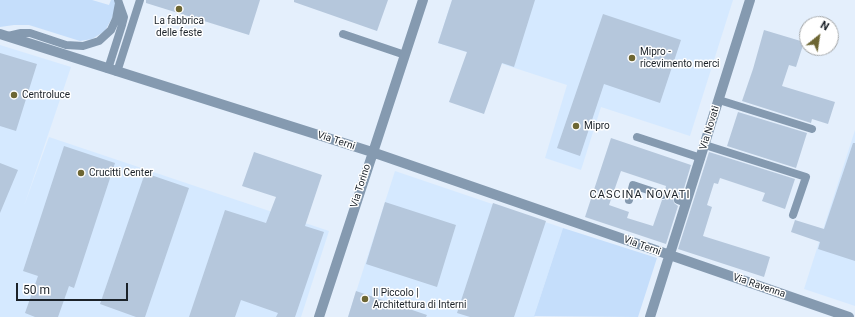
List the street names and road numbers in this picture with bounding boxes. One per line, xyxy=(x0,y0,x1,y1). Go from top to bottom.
street label: Via Novati xyxy=(698,105,722,151)
street label: Via Terni xyxy=(316,129,356,153)
street label: Via Torino xyxy=(348,163,374,209)
street label: Via Terni xyxy=(622,234,662,258)
street label: Via Ravenna xyxy=(731,271,787,301)

